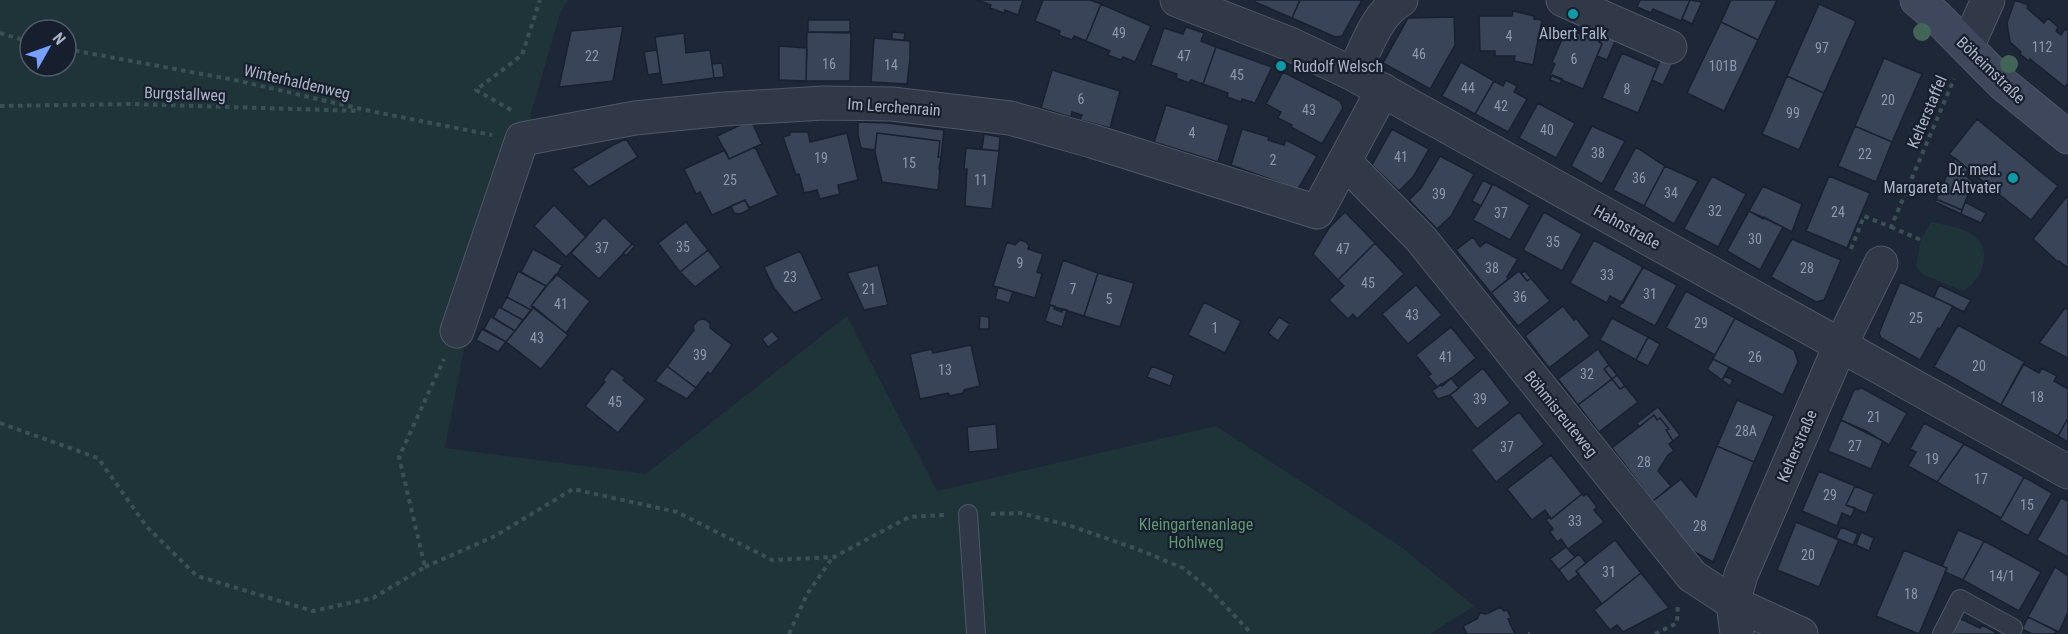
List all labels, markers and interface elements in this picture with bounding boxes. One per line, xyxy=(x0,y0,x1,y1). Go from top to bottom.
marker: Albert Falk xyxy=(1566,7,1580,21)
north arrow xyxy=(18,18,78,78)
place label: Albert Falk xyxy=(1539,24,1608,43)
house number: 49 xyxy=(1112,25,1126,41)
house number: 4 xyxy=(1506,28,1513,44)
text: N xyxy=(49,29,70,49)
street label: Böheimstraße xyxy=(1953,33,2029,107)
house number: 112 xyxy=(2032,39,2052,55)
house number: 97 xyxy=(1815,40,1829,56)
house number: 46 xyxy=(1412,46,1426,62)
house number: 22 xyxy=(585,48,599,64)
house number: 47 xyxy=(1177,48,1191,64)
house number: 6 xyxy=(1571,51,1578,67)
house number: 16 xyxy=(822,56,836,72)
house number: 14 xyxy=(884,57,898,73)
place label: Rudolf Welsch xyxy=(1293,57,1383,76)
house number: 101B xyxy=(1709,58,1737,74)
marker: Rudolf Welsch xyxy=(1274,59,1288,73)
street label: Winterhaldenweg xyxy=(242,61,352,103)
house number: 45 xyxy=(1230,67,1244,83)
street label: Kelterstaffel xyxy=(1903,73,1951,151)
house number: 44 xyxy=(1461,80,1475,96)
house number: 8 xyxy=(1624,81,1631,97)
street label: Burgstallweg xyxy=(144,83,226,105)
house number: 6 xyxy=(1078,91,1085,107)
house number: 20 xyxy=(1881,92,1895,108)
street label: Im Lerchenrain xyxy=(847,94,941,120)
house number: 42 xyxy=(1494,98,1508,114)
house number: 43 xyxy=(1302,102,1316,118)
house number: 99 xyxy=(1786,105,1800,121)
house number: 40 xyxy=(1540,122,1554,138)
house number: 4 xyxy=(1189,125,1196,141)
house number: 38 xyxy=(1591,145,1605,161)
house number: 22 xyxy=(1858,146,1872,162)
house number: 41 xyxy=(1394,149,1408,165)
house number: 19 xyxy=(814,150,828,166)
house number: 2 xyxy=(1270,152,1277,168)
house number: 15 xyxy=(902,155,916,171)
place label: Dr. med. Margareta Altvater xyxy=(1884,160,2001,197)
house number: 36 xyxy=(1632,170,1646,186)
marker: Dr. med. Margareta Altvater xyxy=(2006,171,2020,185)
house number: 25 xyxy=(723,172,737,188)
house number: 11 xyxy=(974,172,988,188)
house number: 34 xyxy=(1664,185,1678,201)
house number: 39 xyxy=(1432,186,1446,202)
street label: Hahnstraße xyxy=(1590,201,1664,253)
house number: 32 xyxy=(1708,203,1722,219)
house number: 24 xyxy=(1831,204,1845,220)
house number: 37 xyxy=(1494,205,1508,221)
house number: 30 xyxy=(1748,231,1762,247)
house number: 35 xyxy=(1546,234,1560,250)
house number: 35 xyxy=(676,239,690,255)
house number: 37 xyxy=(595,240,609,256)
house number: 47 xyxy=(1336,241,1350,257)
house number: 9 xyxy=(1017,255,1023,271)
house number: 38 xyxy=(1485,260,1499,276)
house number: 28 xyxy=(1800,260,1814,276)
house number: 33 xyxy=(1600,267,1614,283)
house number: 23 xyxy=(783,269,797,285)
house number: 45 xyxy=(1361,275,1375,291)
house number: 21 xyxy=(862,281,876,297)
house number: 7 xyxy=(1070,281,1077,297)
house number: 31 xyxy=(1643,286,1657,302)
house number: 36 xyxy=(1513,289,1527,305)
house number: 5 xyxy=(1106,291,1113,307)
house number: 41 xyxy=(554,296,568,312)
house number: 43 xyxy=(1405,307,1419,323)
house number: 25 xyxy=(1909,310,1923,326)
house number: 29 xyxy=(1694,315,1708,331)
house number: 1 xyxy=(1212,320,1218,336)
house number: 43 xyxy=(530,330,544,346)
house number: 39 xyxy=(693,347,707,363)
house number: 41 xyxy=(1439,349,1453,365)
house number: 26 xyxy=(1748,349,1762,365)
house number: 20 xyxy=(1972,358,1986,374)
house number: 13 xyxy=(938,362,952,378)
house number: 32 xyxy=(1580,366,1594,382)
street label: Böhmisreuteweg xyxy=(1520,367,1602,461)
house number: 18 xyxy=(2030,389,2044,405)
house number: 39 xyxy=(1473,391,1487,407)
house number: 45 xyxy=(608,394,622,410)
street label: Kelterstraße xyxy=(1773,407,1821,485)
house number: 21 xyxy=(1867,409,1881,425)
house number: 28A xyxy=(1735,423,1757,439)
house number: 27 xyxy=(1848,438,1862,454)
house number: 37 xyxy=(1500,439,1514,455)
house number: 19 xyxy=(1925,451,1939,467)
house number: 28 xyxy=(1637,454,1651,470)
house number: 17 xyxy=(1974,471,1988,487)
house number: 29 xyxy=(1823,487,1837,503)
house number: 15 xyxy=(2020,497,2034,513)
house number: 33 xyxy=(1568,513,1582,529)
park label: Kleingartenanlage Hohlweg xyxy=(1139,515,1253,552)
house number: 28 xyxy=(1693,518,1707,534)
house number: 20 xyxy=(1801,547,1815,563)
house number: 31 xyxy=(1602,564,1616,580)
house number: 14/1 xyxy=(1989,568,2015,584)
house number: 18 xyxy=(1904,586,1918,602)

